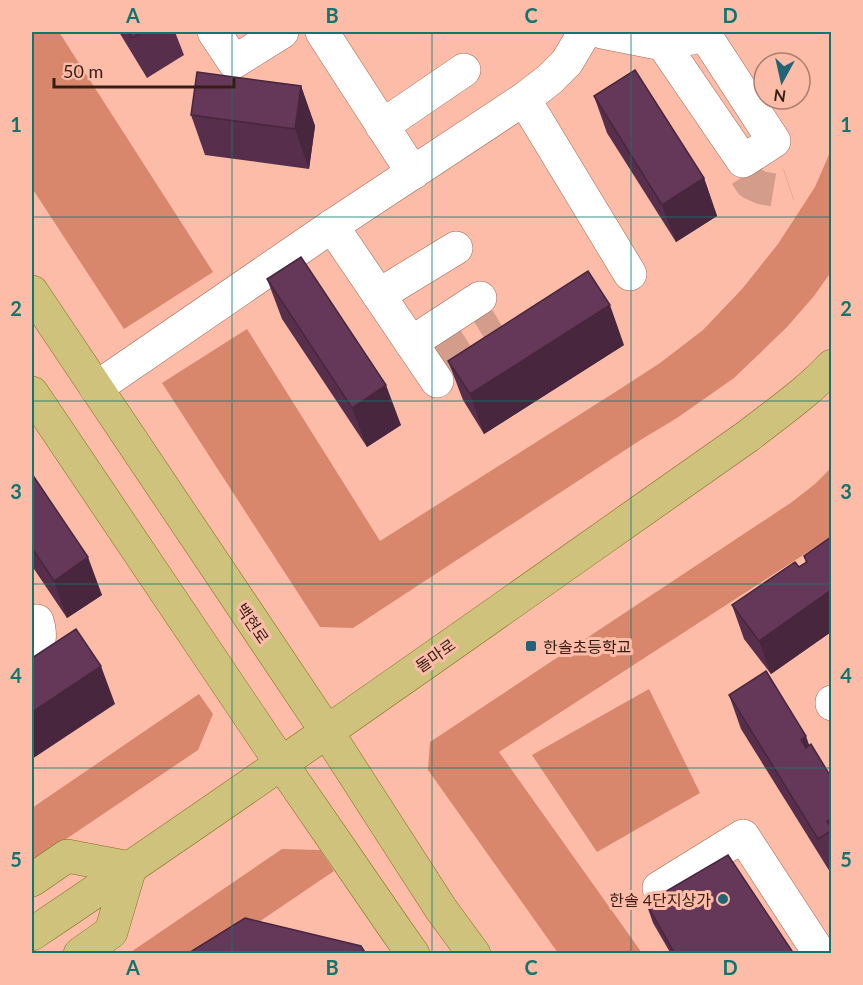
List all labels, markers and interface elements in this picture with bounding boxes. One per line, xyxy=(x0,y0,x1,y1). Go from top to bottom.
text: A xyxy=(125,3,140,27)
text: B xyxy=(325,3,339,27)
text: C xyxy=(524,3,538,27)
text: D xyxy=(722,3,738,27)
scale bar xyxy=(54,51,234,89)
north arrow xyxy=(752,51,812,111)
text: 50 m xyxy=(63,60,103,82)
text: N xyxy=(772,86,787,107)
text: 1 xyxy=(10,112,22,136)
text: 1 xyxy=(840,112,852,136)
text: 2 xyxy=(10,296,22,320)
text: 2 xyxy=(840,296,852,320)
text: 3 xyxy=(10,479,22,503)
text: 3 xyxy=(840,479,852,503)
street label: 백현로 xyxy=(233,599,273,647)
street label: 돌마로 xyxy=(411,634,459,675)
place label: 한솔초등학교 xyxy=(543,637,631,656)
marker: 한솔초등학교 xyxy=(524,639,538,653)
text: 4 xyxy=(10,663,22,687)
text: 4 xyxy=(840,663,852,687)
text: 5 xyxy=(10,847,22,871)
text: 5 xyxy=(840,847,852,871)
place label: 한솔 4단지상가 xyxy=(609,890,711,909)
marker: 한솔 4단지상가 xyxy=(716,892,730,906)
text: A xyxy=(125,955,140,979)
text: B xyxy=(325,955,339,979)
text: C xyxy=(524,955,538,979)
text: D xyxy=(722,955,738,979)

